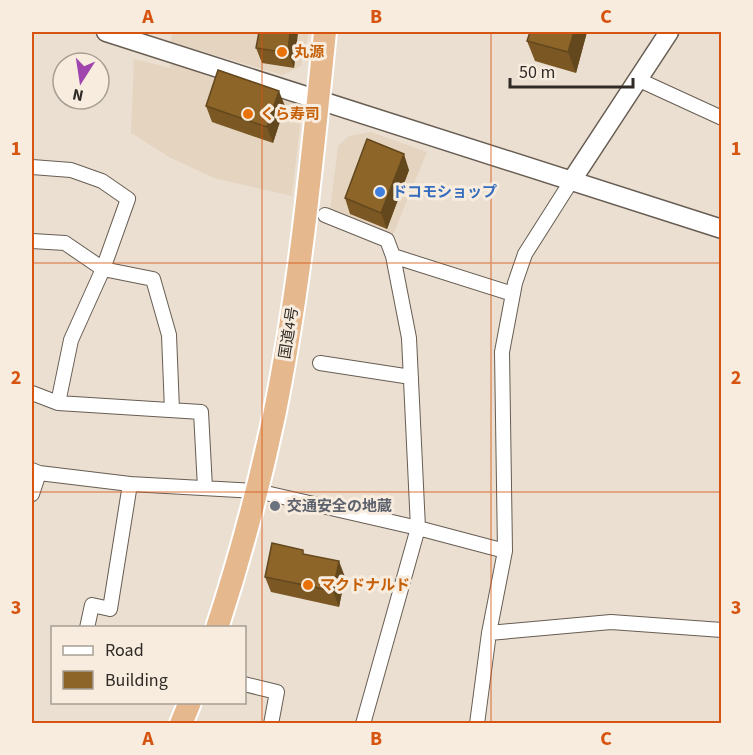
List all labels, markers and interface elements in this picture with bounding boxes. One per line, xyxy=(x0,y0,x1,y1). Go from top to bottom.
text: A xyxy=(141,3,154,31)
text: B xyxy=(370,3,382,31)
text: C xyxy=(600,3,612,31)
place label: 丸源 xyxy=(294,42,325,63)
marker: 丸源 xyxy=(275,45,289,59)
north arrow xyxy=(51,51,111,111)
scale bar xyxy=(510,51,633,89)
text: 50 m xyxy=(519,60,555,85)
text: N xyxy=(71,83,86,107)
place label: くら寿司 xyxy=(260,104,320,125)
marker: くら寿司 xyxy=(241,107,255,121)
text: 1 xyxy=(11,135,21,163)
text: 1 xyxy=(731,135,741,163)
place label: ドコモショップ xyxy=(392,182,497,203)
marker: ドコモショップ xyxy=(373,185,387,199)
street label: 国道4号 xyxy=(275,305,303,361)
text: 2 xyxy=(11,364,21,392)
text: 2 xyxy=(731,364,741,392)
place label: 交通安全の地蔵 xyxy=(287,496,392,517)
marker: 交通安全の地蔵 xyxy=(268,499,282,513)
place label: マクドナルド xyxy=(320,575,410,596)
marker: マクドナルド xyxy=(301,578,315,592)
text: 3 xyxy=(11,594,21,622)
text: 3 xyxy=(731,594,741,622)
legend xyxy=(51,626,246,704)
text: Road xyxy=(105,638,144,663)
text: Building xyxy=(105,668,168,693)
text: A xyxy=(141,725,154,753)
text: B xyxy=(370,725,382,753)
text: C xyxy=(600,725,612,753)

